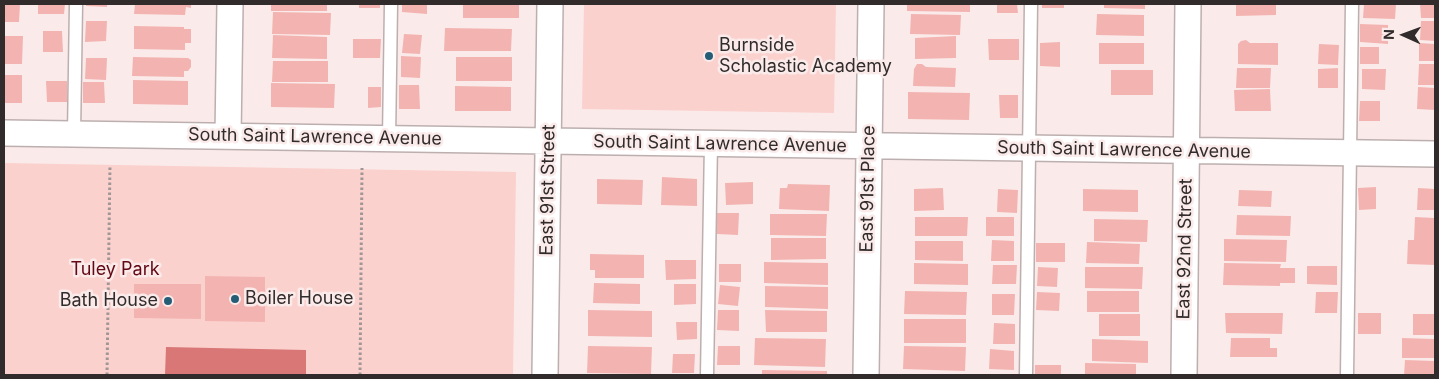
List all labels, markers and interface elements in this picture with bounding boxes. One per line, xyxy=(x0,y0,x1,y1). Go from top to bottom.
north arrow xyxy=(1379,10,1429,60)
text: N xyxy=(1380,29,1397,40)
place label: Burnside Scholastic Academy xyxy=(719,35,892,78)
marker: Burnside Scholastic Academy xyxy=(703,50,715,62)
street label: South Saint Lawrence Avenue xyxy=(188,124,442,150)
street label: East 91st Street xyxy=(536,124,560,256)
street label: East 91st Place xyxy=(856,125,880,253)
street label: South Saint Lawrence Avenue xyxy=(593,131,847,157)
street label: South Saint Lawrence Avenue xyxy=(997,137,1251,163)
street label: East 92nd Street xyxy=(1173,178,1197,320)
park label: Tuley Park xyxy=(70,259,160,281)
place label: Boiler House xyxy=(245,288,353,310)
place label: Bath House xyxy=(60,290,158,312)
marker: Boiler House xyxy=(229,293,241,305)
marker: Bath House xyxy=(162,295,174,307)

